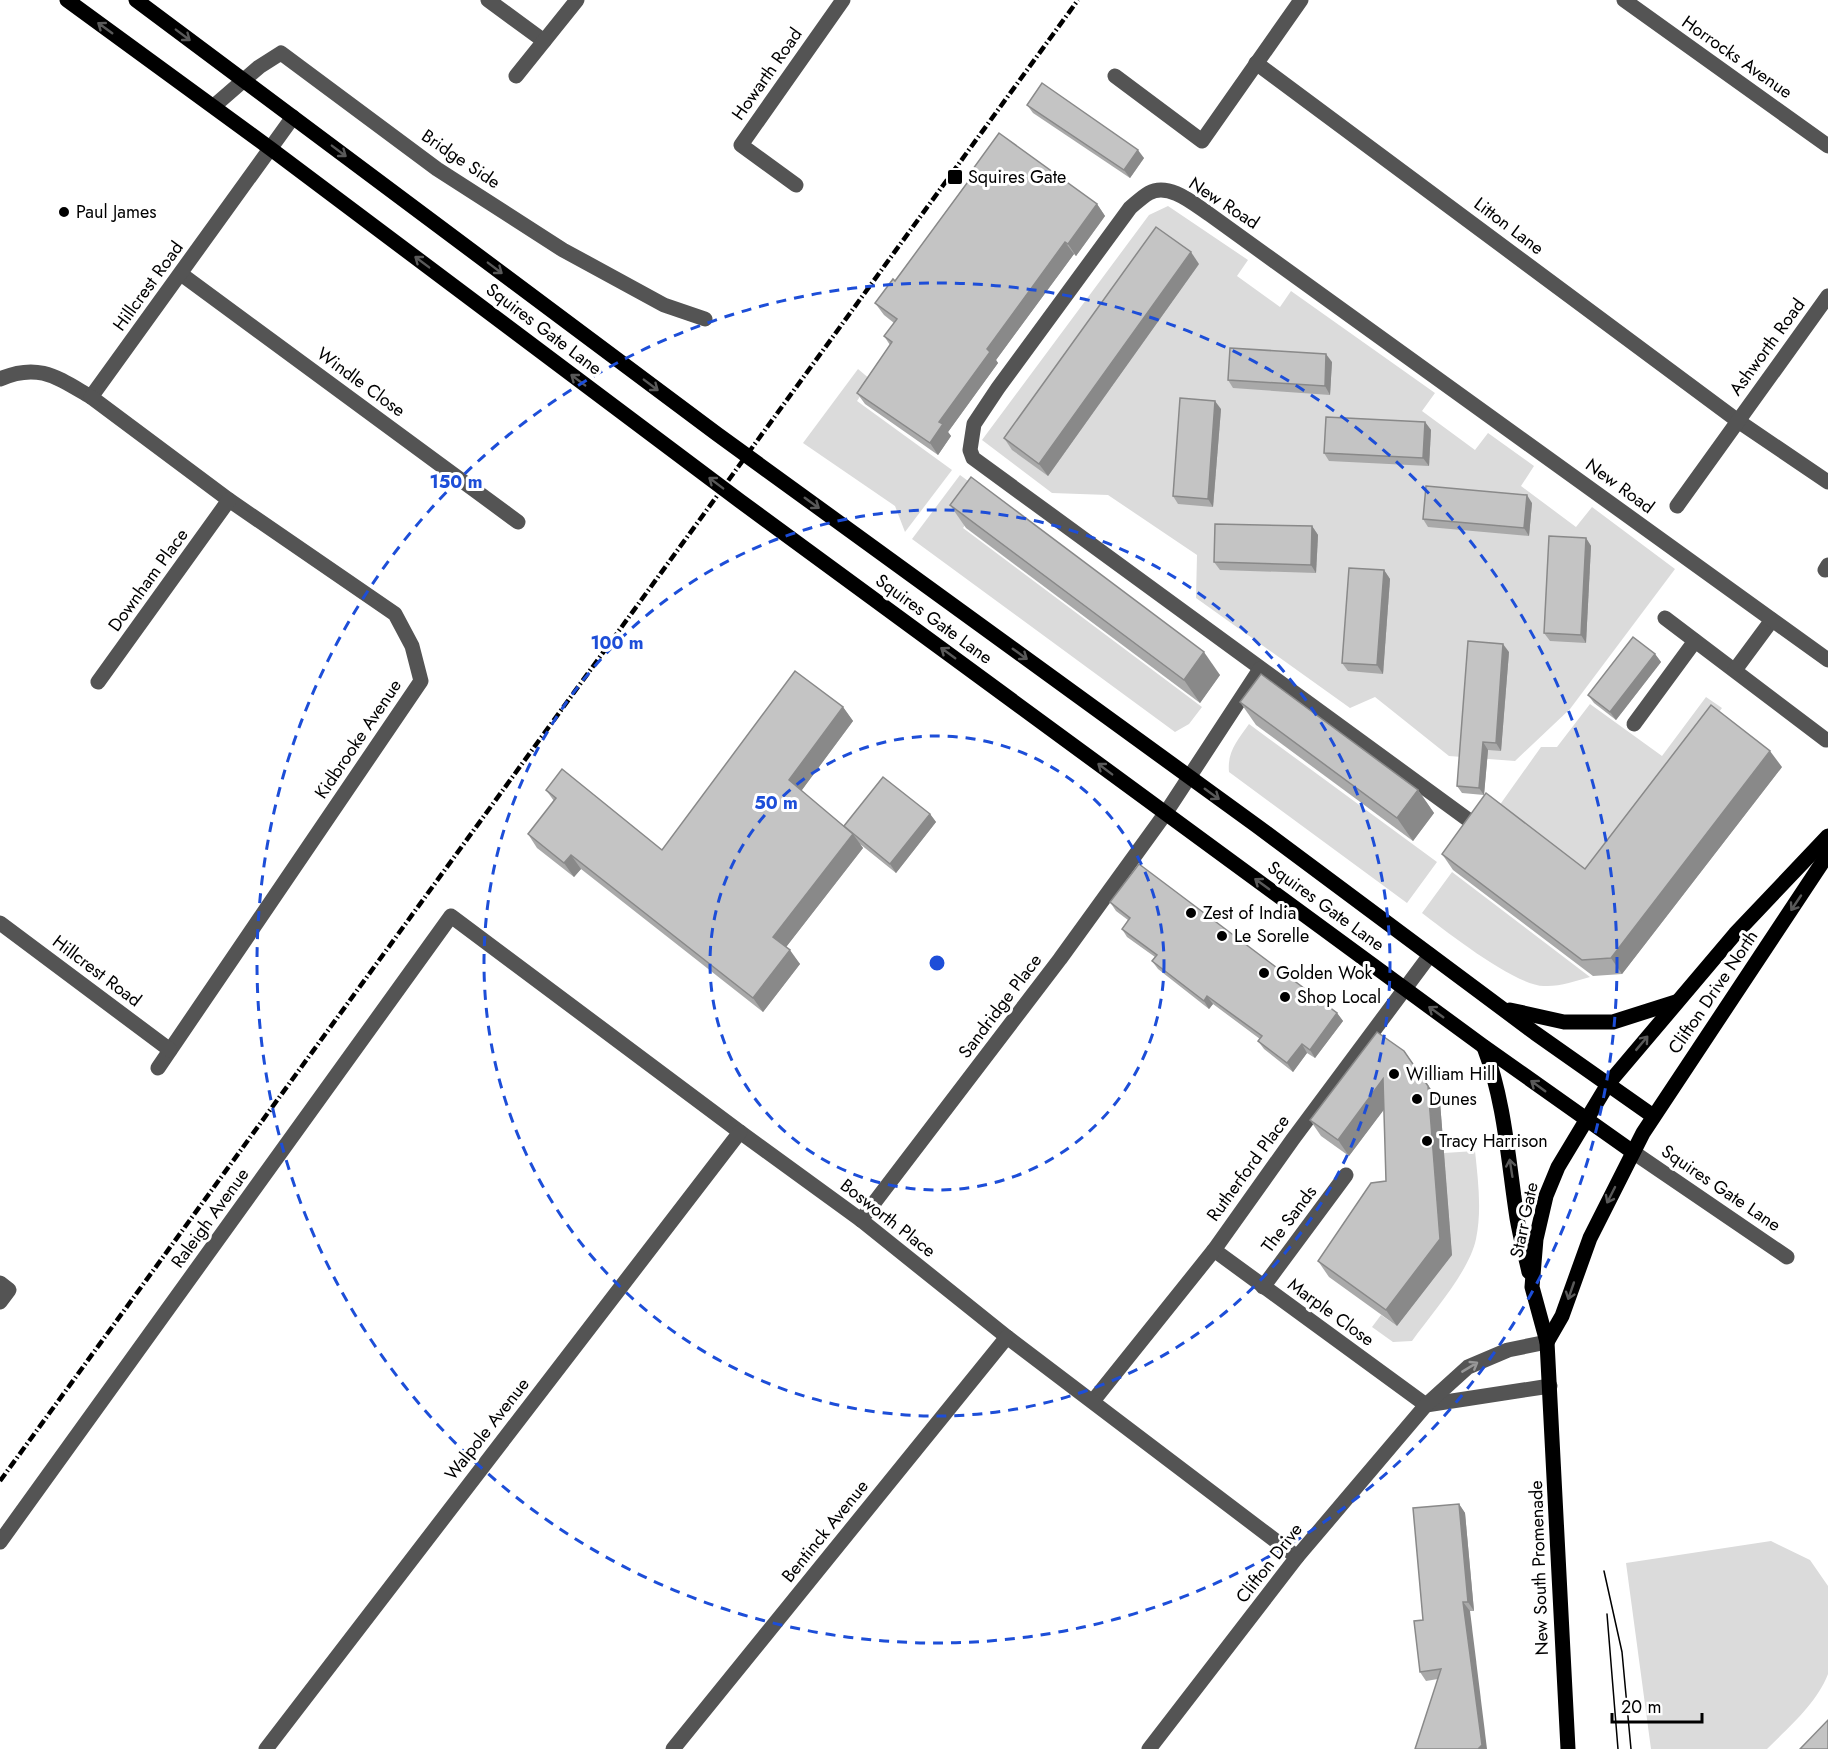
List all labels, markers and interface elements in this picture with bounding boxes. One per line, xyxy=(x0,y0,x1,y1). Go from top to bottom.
street label: Horrocks Avenue xyxy=(1676,9,1798,105)
one-way arrow xyxy=(98,22,114,34)
street label: Howarth Road xyxy=(726,23,808,125)
one-way arrow xyxy=(174,29,190,41)
street label: Bridge Side xyxy=(416,123,506,195)
one-way arrow xyxy=(331,145,347,157)
place label: Squires Gate xyxy=(968,164,1066,190)
marker: Squires Gate xyxy=(946,168,964,186)
street label: New Road xyxy=(1184,170,1264,236)
street label: Litton Lane xyxy=(1469,191,1549,261)
place label: Paul James xyxy=(76,199,157,225)
marker: Paul James xyxy=(57,205,71,219)
street label: Hillcrest Road xyxy=(107,236,189,336)
one-way arrow xyxy=(414,256,430,269)
one-way arrow xyxy=(487,261,503,274)
street label: Squires Gate Lane xyxy=(481,277,607,381)
street label: Ashworth Road xyxy=(1723,293,1811,401)
street label: Windle Close xyxy=(311,341,411,423)
one-way arrow xyxy=(570,373,586,386)
one-way arrow xyxy=(643,379,659,391)
street label: New Road xyxy=(1580,452,1660,520)
text: 150 m xyxy=(430,469,482,495)
one-way arrow xyxy=(708,477,724,489)
one-way arrow xyxy=(803,497,819,509)
street label: Downham Place xyxy=(102,523,194,637)
street label: Squires Gate Lane xyxy=(870,568,998,670)
text: 100 m xyxy=(590,630,644,656)
one-way arrow xyxy=(940,647,956,660)
one-way arrow xyxy=(1012,648,1028,661)
street label: Kidbrooke Avenue xyxy=(308,674,408,804)
one-way arrow xyxy=(1097,762,1113,775)
one-way arrow xyxy=(1204,788,1220,800)
text: 50 m xyxy=(754,790,798,816)
street label: Squires Gate Lane xyxy=(1262,855,1390,957)
one-way arrow xyxy=(1254,878,1270,890)
one-way arrow xyxy=(1789,894,1801,911)
place label: Zest of India xyxy=(1203,900,1296,926)
marker: Zest of India xyxy=(1184,906,1198,920)
place label: Le Sorelle xyxy=(1234,923,1309,949)
street label: Clifton Drive North xyxy=(1662,925,1764,1059)
street label: Hillcrest Road xyxy=(47,929,147,1013)
marker: Le Sorelle xyxy=(1215,929,1229,943)
street label: Sandridge Place xyxy=(952,948,1048,1064)
centre of rings xyxy=(927,953,947,973)
place label: Golden Wok xyxy=(1276,960,1373,986)
marker: Golden Wok xyxy=(1257,966,1271,980)
place label: Shop Local xyxy=(1297,984,1381,1010)
marker: Shop Local xyxy=(1278,990,1292,1004)
one-way arrow xyxy=(1429,1005,1445,1018)
one-way arrow xyxy=(1635,1036,1649,1051)
place label: William Hill xyxy=(1406,1061,1495,1087)
marker: William Hill xyxy=(1387,1067,1401,1081)
one-way arrow xyxy=(1530,1079,1546,1092)
place label: Dunes xyxy=(1429,1086,1477,1112)
marker: Dunes xyxy=(1410,1092,1424,1106)
street label: Rutherford Place xyxy=(1200,1109,1296,1227)
place label: Tracy Harrison xyxy=(1439,1128,1548,1154)
marker: Tracy Harrison xyxy=(1420,1134,1434,1148)
street label: Squires Gate Lane xyxy=(1656,1138,1786,1238)
one-way arrow xyxy=(1505,1158,1516,1178)
street label: Raleigh Avenue xyxy=(165,1163,255,1273)
street label: Bosworth Place xyxy=(835,1172,941,1264)
street label: The Sands xyxy=(1255,1180,1323,1258)
street label: Starr Gate xyxy=(1503,1180,1545,1260)
one-way arrow xyxy=(1605,1186,1617,1203)
street label: Marple Close xyxy=(1282,1272,1380,1352)
one-way arrow xyxy=(1564,1281,1575,1300)
one-way arrow xyxy=(1461,1361,1478,1373)
street label: Walpole Avenue xyxy=(439,1372,535,1486)
street label: Bentinck Avenue xyxy=(775,1474,875,1588)
street label: New South Promenade xyxy=(1523,1480,1555,1656)
street label: Clifton Drive xyxy=(1229,1517,1309,1609)
scale bar xyxy=(1612,1686,1702,1724)
text: 20 m xyxy=(1621,1694,1661,1720)

